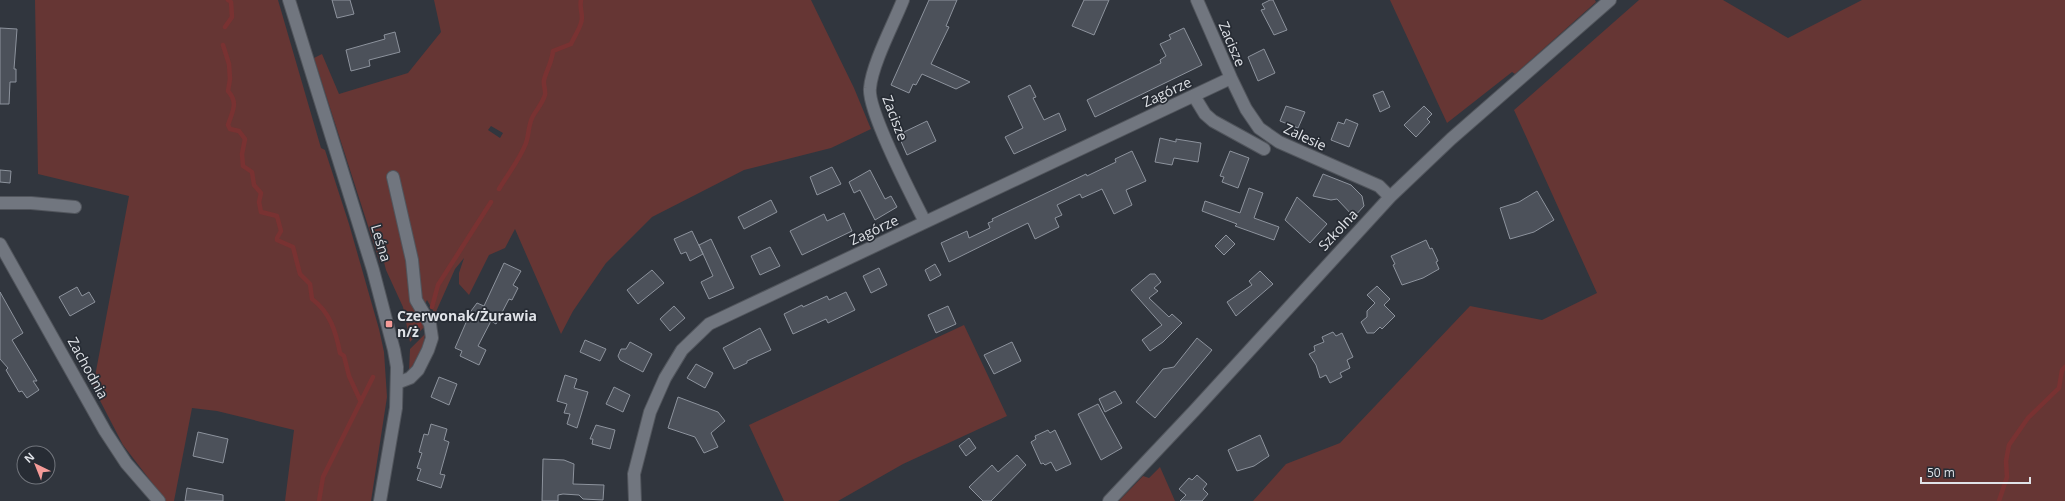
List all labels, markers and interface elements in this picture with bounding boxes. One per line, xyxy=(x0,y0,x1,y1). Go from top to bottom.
street label: Zacisze xyxy=(1215,18,1250,69)
street label: Zagórze xyxy=(1139,72,1194,111)
street label: Zacisze xyxy=(878,92,913,143)
street label: Zalesie xyxy=(1281,118,1330,155)
street label: Szkolna xyxy=(1314,205,1362,254)
street label: Zagórze xyxy=(846,210,901,249)
street label: Leśna xyxy=(367,222,396,264)
place label: Czerwonak/Żurawia n/ż xyxy=(397,306,537,341)
marker: Czerwonak/Żurawia n/ż xyxy=(384,319,394,329)
street label: Zachodnia xyxy=(64,333,113,402)
north arrow xyxy=(16,445,56,485)
text: N xyxy=(20,449,37,466)
scale bar xyxy=(1921,459,2030,485)
text: 50 m xyxy=(1927,464,1955,481)

